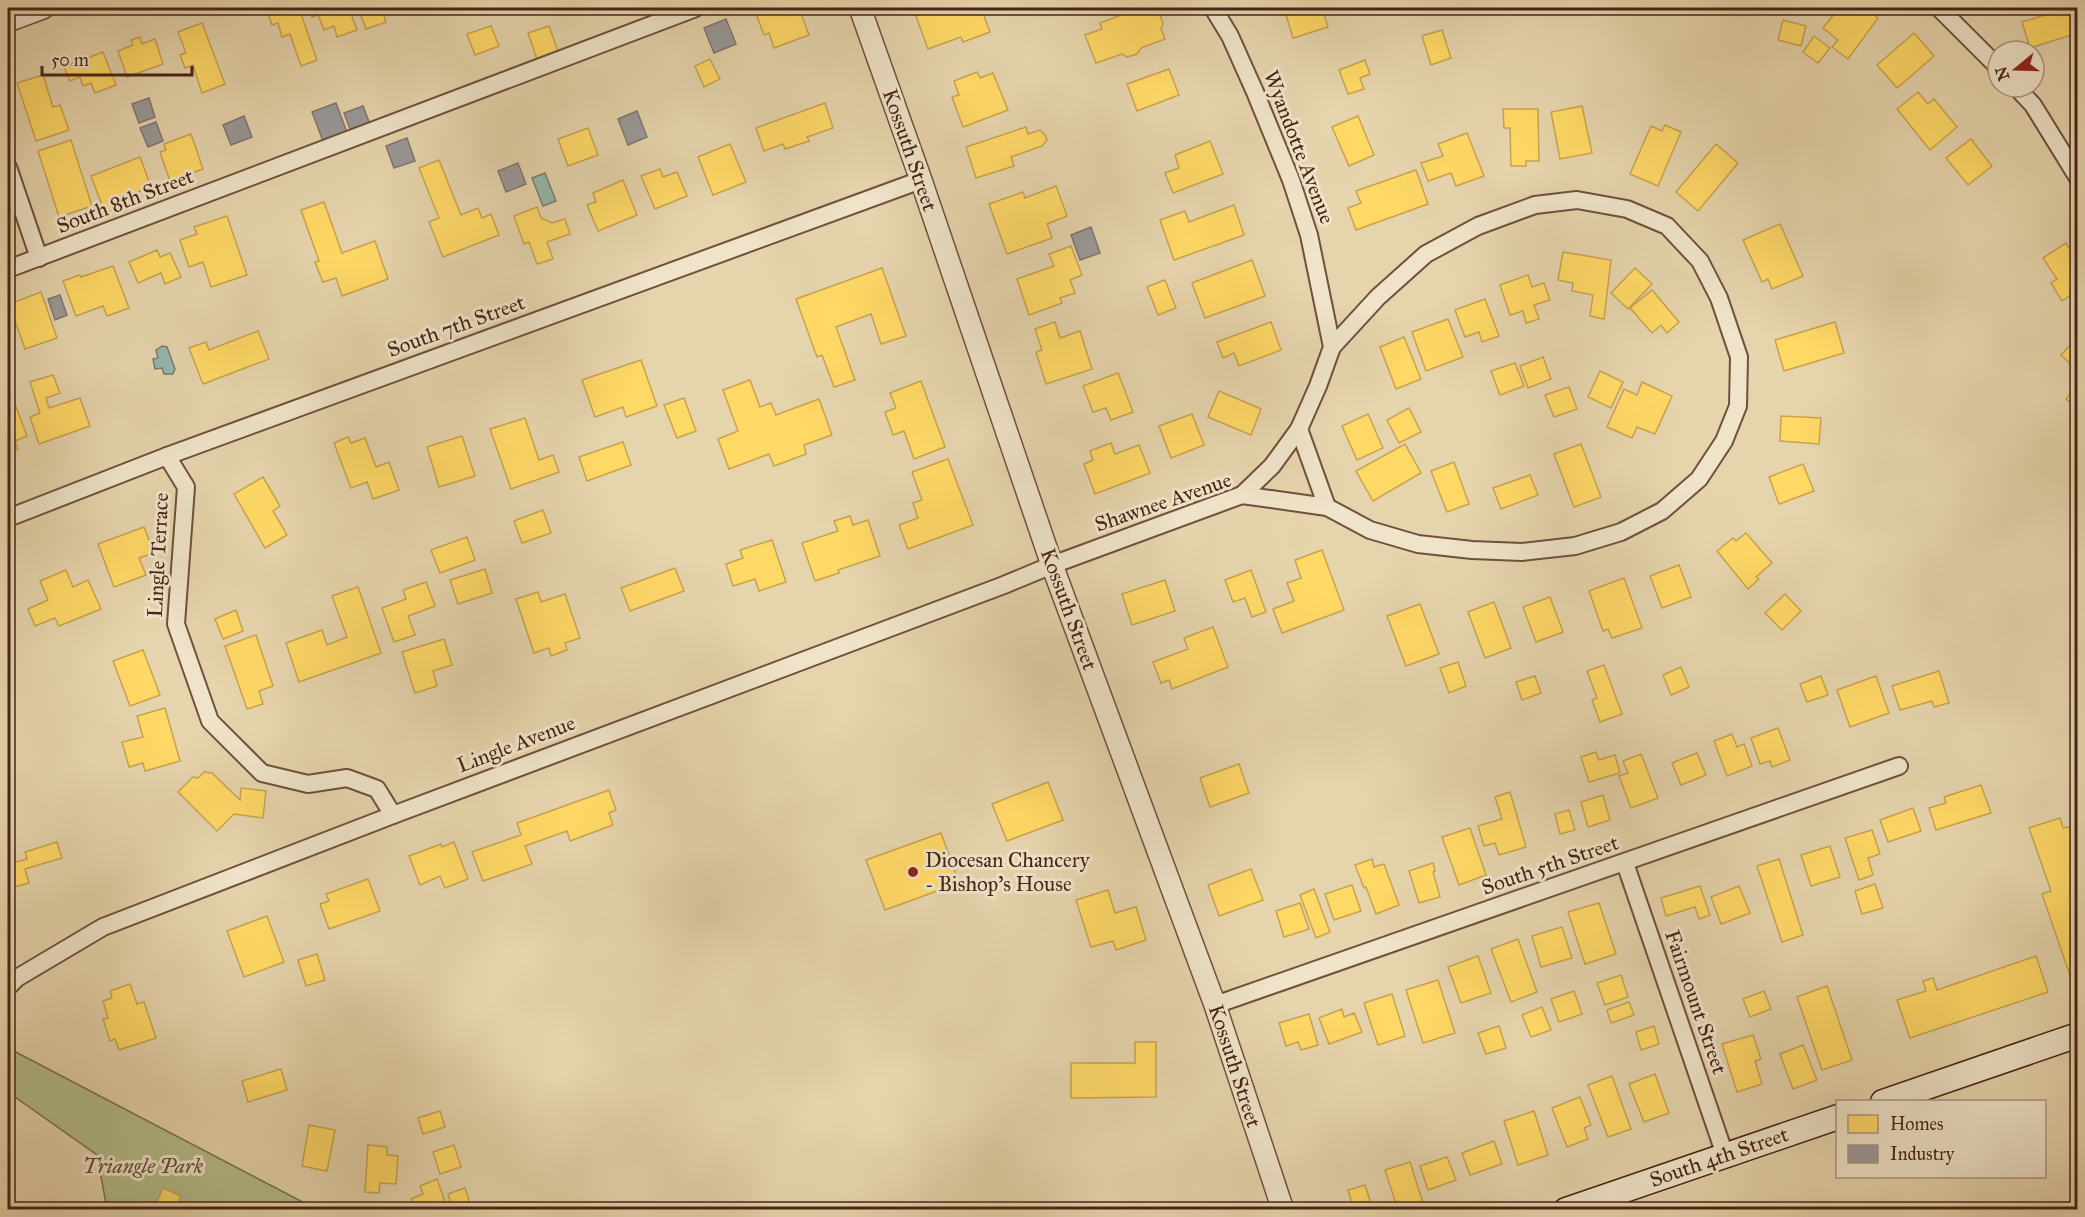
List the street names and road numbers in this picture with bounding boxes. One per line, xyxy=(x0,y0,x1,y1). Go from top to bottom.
street label: Wyandotte Avenue xyxy=(1258,67,1340,228)
street label: Kossuth Street xyxy=(877,85,943,215)
street label: South 8th Street xyxy=(53,163,198,239)
street label: South 7th Street xyxy=(384,289,529,363)
street label: Shawnee Avenue xyxy=(1091,466,1235,538)
street label: Lingle Terrace xyxy=(142,492,174,618)
street label: Kossuth Street xyxy=(1035,545,1103,674)
street label: Lingle Avenue xyxy=(453,709,579,778)
street label: South 5th Street xyxy=(1478,829,1622,901)
street label: Fairmount Street xyxy=(1659,927,1733,1078)
street label: Kossuth Street xyxy=(1203,1001,1267,1131)
street label: South 4th Street xyxy=(1646,1121,1792,1193)

